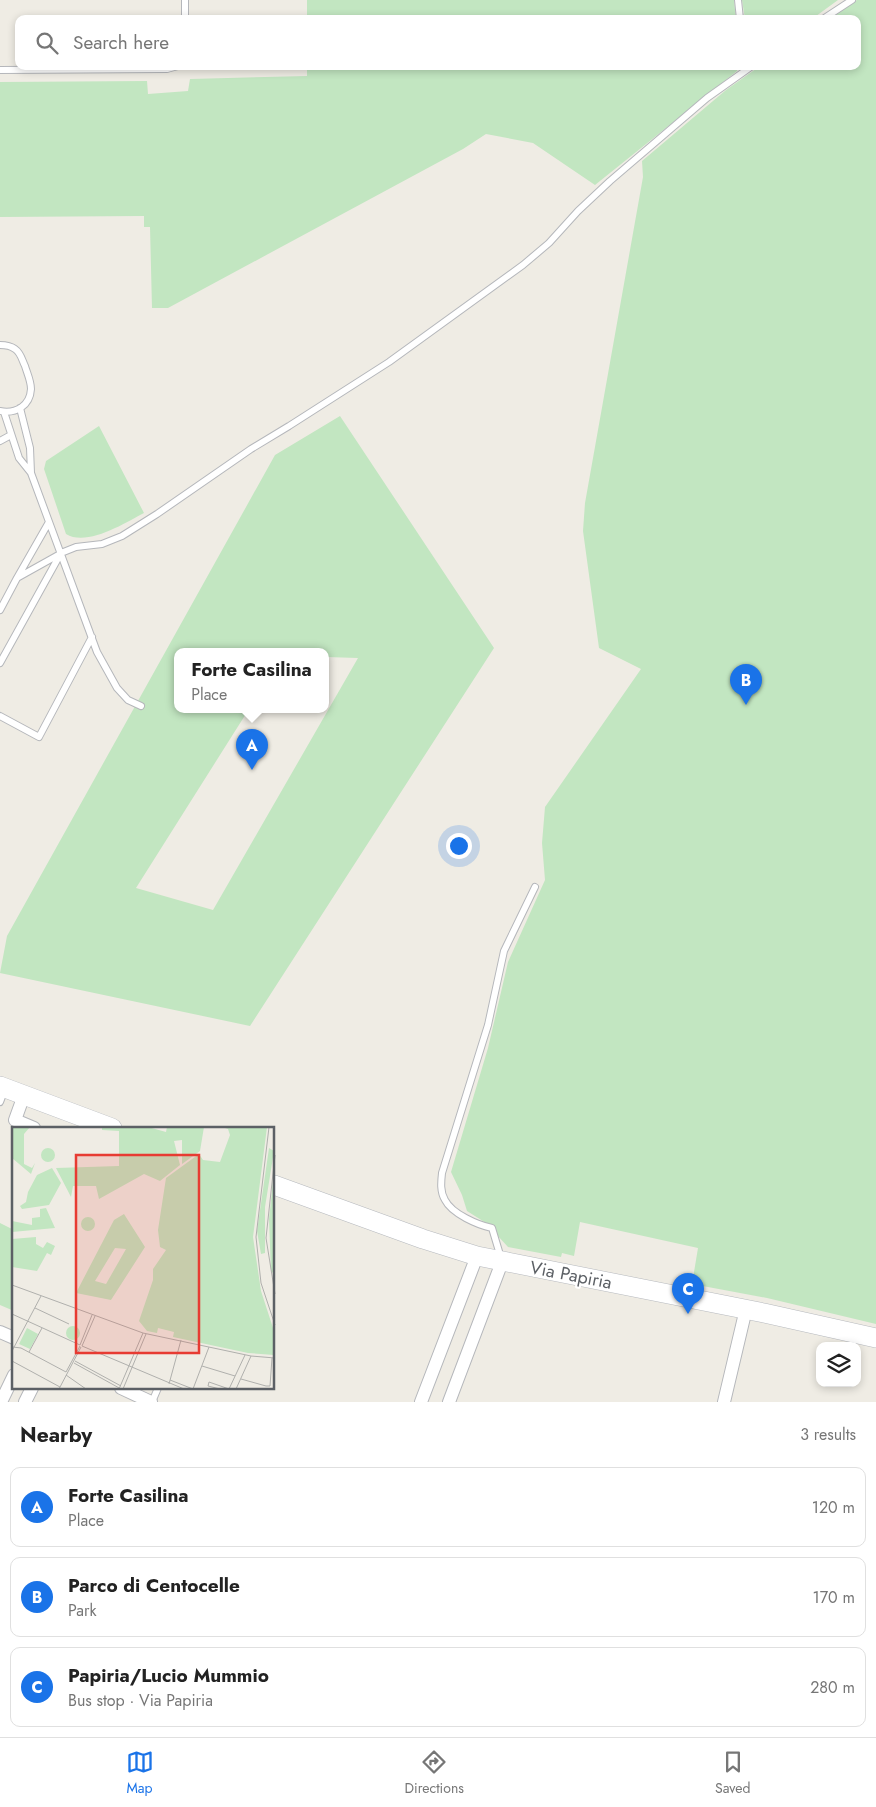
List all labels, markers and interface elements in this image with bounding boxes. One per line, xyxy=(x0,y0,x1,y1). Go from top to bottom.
search box xyxy=(15,15,861,70)
icon: search xyxy=(33,29,61,57)
text: Search here xyxy=(73,29,169,56)
popup xyxy=(174,648,329,713)
text: Forte Casilina xyxy=(191,656,312,683)
pin: B xyxy=(730,664,762,705)
text: Place xyxy=(191,683,227,706)
pin: A xyxy=(236,729,268,770)
your location xyxy=(446,833,472,859)
inset map xyxy=(12,1127,275,1390)
street label: Via Papiria xyxy=(528,1254,614,1296)
pin: C xyxy=(672,1273,704,1314)
map controls xyxy=(816,1342,861,1387)
button: layers xyxy=(816,1342,861,1387)
text: Nearby xyxy=(20,1420,92,1450)
text: 3 results xyxy=(800,1423,856,1446)
text: Forte Casilina xyxy=(68,1482,189,1509)
text: A xyxy=(31,1496,43,1519)
text: 120 m xyxy=(812,1496,855,1519)
text: Place xyxy=(68,1509,104,1532)
text: Parco di Centocelle xyxy=(68,1572,240,1599)
text: B xyxy=(32,1586,42,1609)
text: 170 m xyxy=(813,1586,855,1609)
text: Park xyxy=(68,1599,97,1622)
text: Papiria/Lucio Mummio xyxy=(68,1662,269,1689)
text: C xyxy=(31,1676,43,1699)
text: 280 m xyxy=(810,1676,855,1699)
text: Bus stop · Via Papiria xyxy=(68,1689,213,1712)
tab: Map xyxy=(126,1748,154,1798)
tab: Directions xyxy=(405,1748,464,1798)
tab: Saved xyxy=(715,1748,750,1798)

